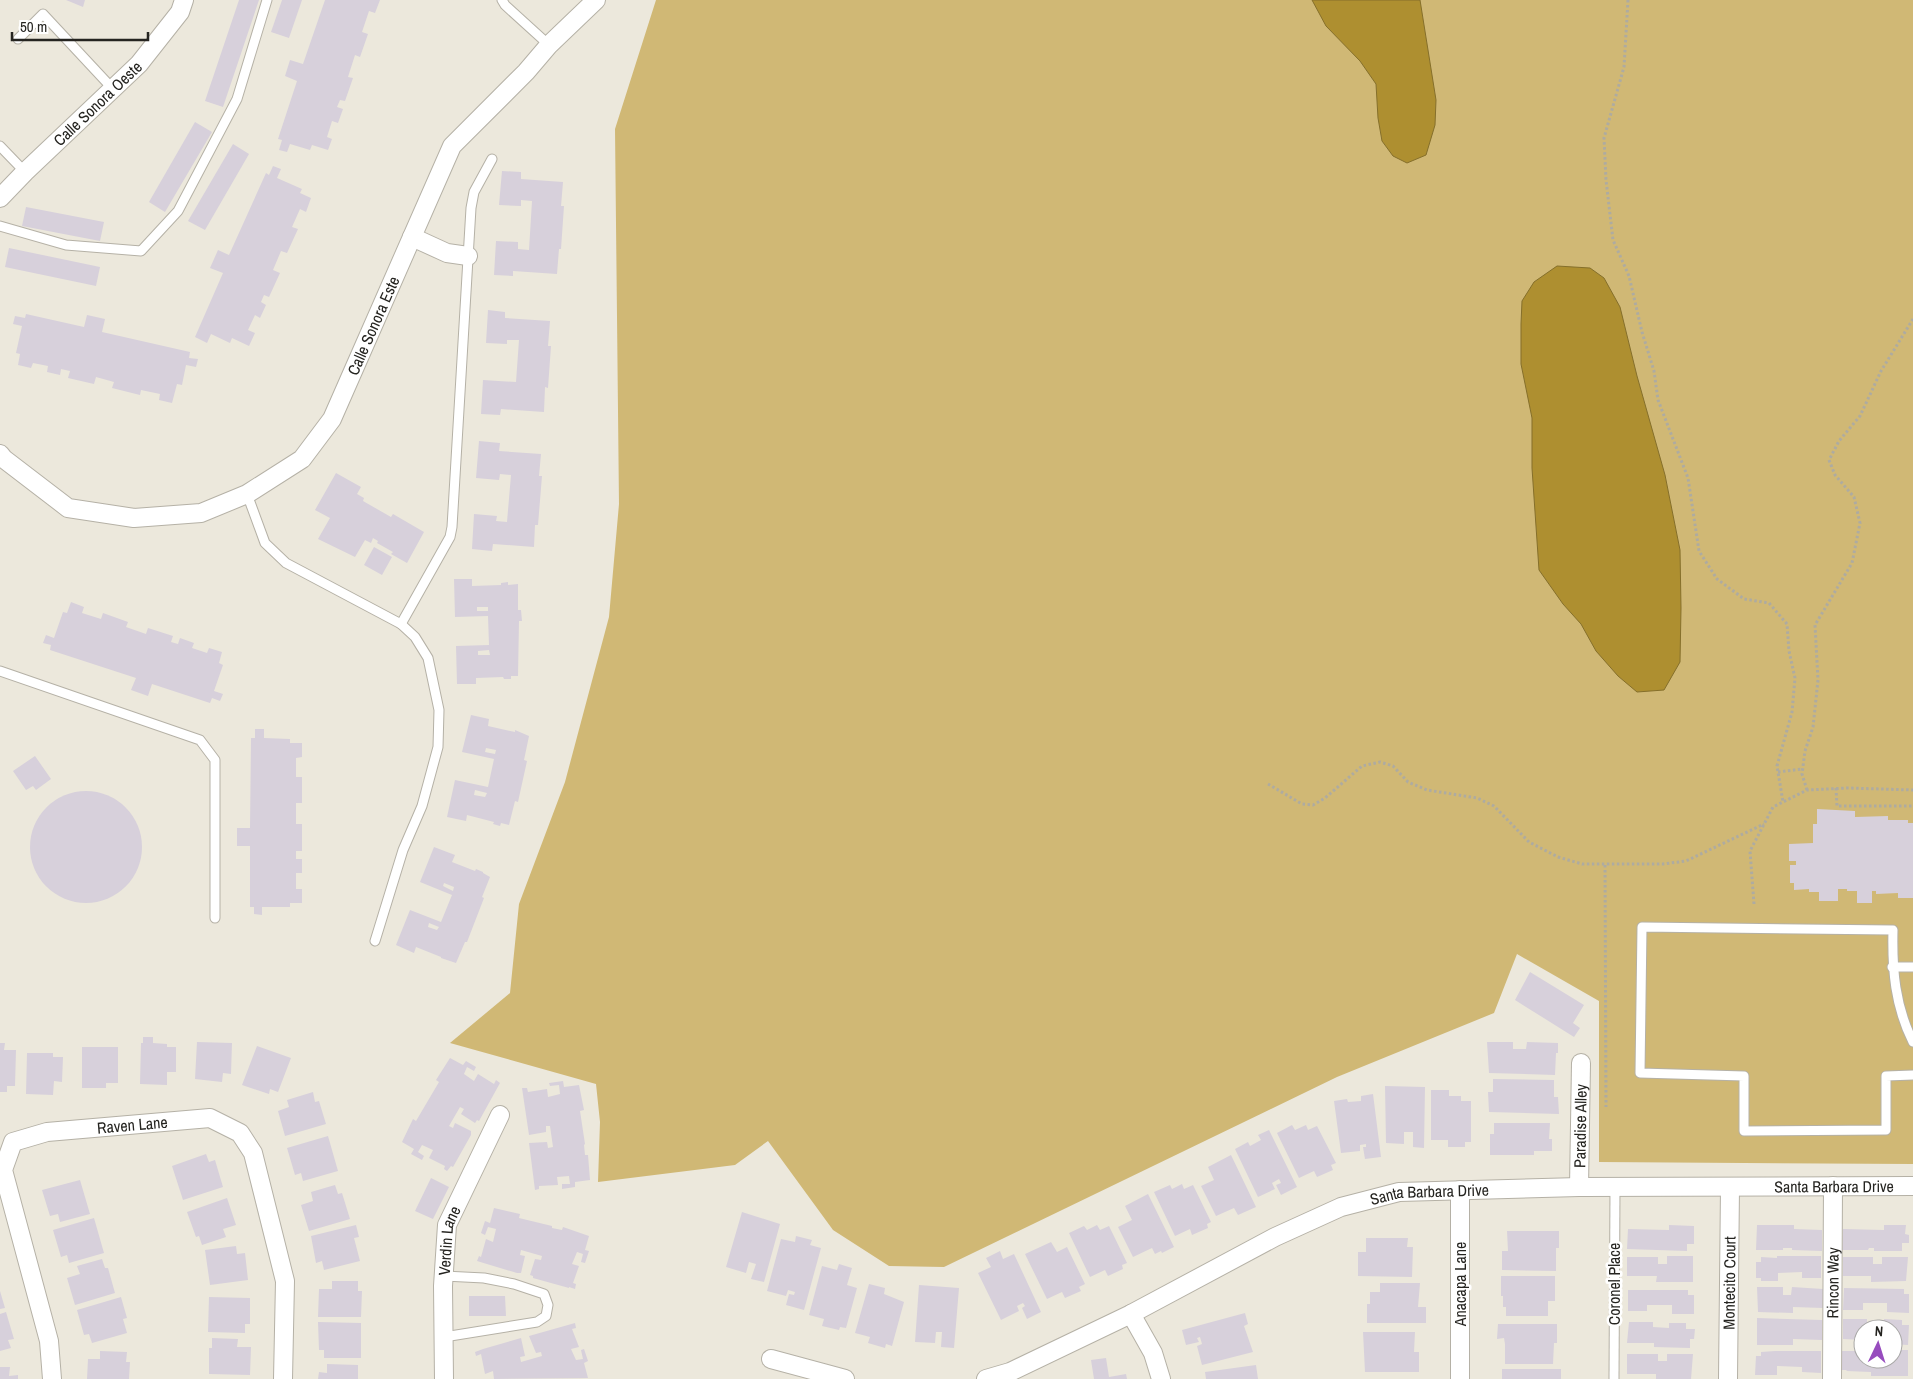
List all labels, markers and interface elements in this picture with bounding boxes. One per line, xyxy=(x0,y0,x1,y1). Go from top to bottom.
scale bar xyxy=(12,10,149,42)
text: 50 m xyxy=(20,16,47,37)
street label: Calle Sonora Oeste xyxy=(48,56,147,151)
street label: Calle Sonora Este xyxy=(342,273,404,378)
street label: Paradise Alley xyxy=(1568,1083,1592,1168)
street label: Raven Lane xyxy=(96,1111,169,1139)
street label: Santa Barbara Drive xyxy=(1774,1175,1894,1197)
street label: Santa Barbara Drive xyxy=(1367,1179,1489,1210)
street label: Verdin Lane xyxy=(433,1202,466,1276)
street label: Montecito Court xyxy=(1718,1236,1740,1330)
street label: Anacapa Lane xyxy=(1449,1242,1471,1327)
street label: Coronel Place xyxy=(1603,1243,1625,1325)
street label: Rincon Way xyxy=(1821,1247,1844,1319)
north arrow xyxy=(1853,1319,1903,1369)
text: N xyxy=(1874,1322,1884,1340)

